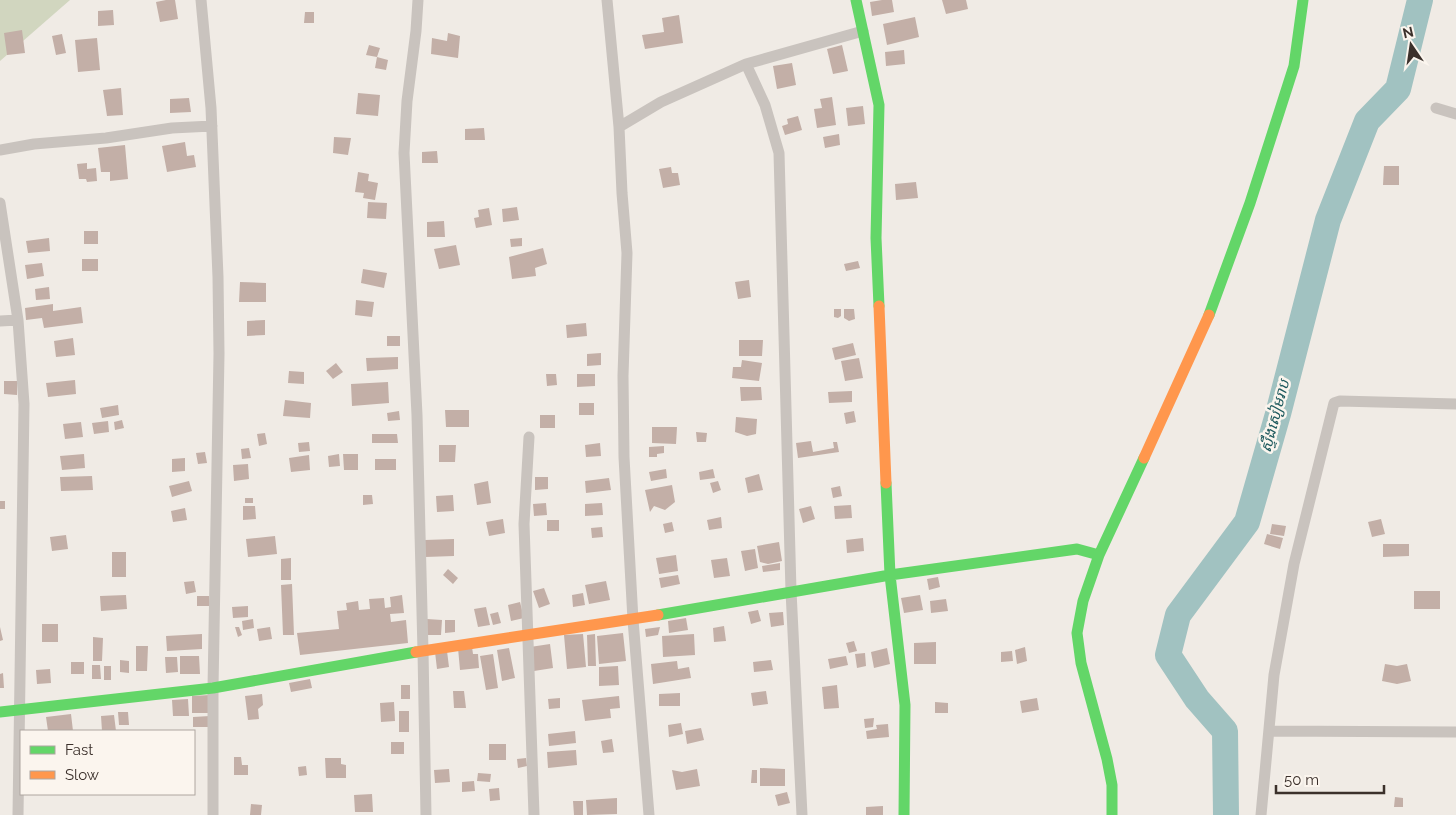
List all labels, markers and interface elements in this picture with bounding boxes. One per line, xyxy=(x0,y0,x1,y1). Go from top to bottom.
north arrow xyxy=(1386,20,1436,70)
text: N xyxy=(1401,23,1415,41)
water label: ស្ទឹងសៀមរាប xyxy=(1256,376,1294,454)
legend xyxy=(20,730,195,795)
text: Fast xyxy=(65,741,93,759)
scale bar xyxy=(1276,762,1384,794)
text: Slow xyxy=(65,766,99,784)
text: 50 m xyxy=(1284,771,1319,789)

